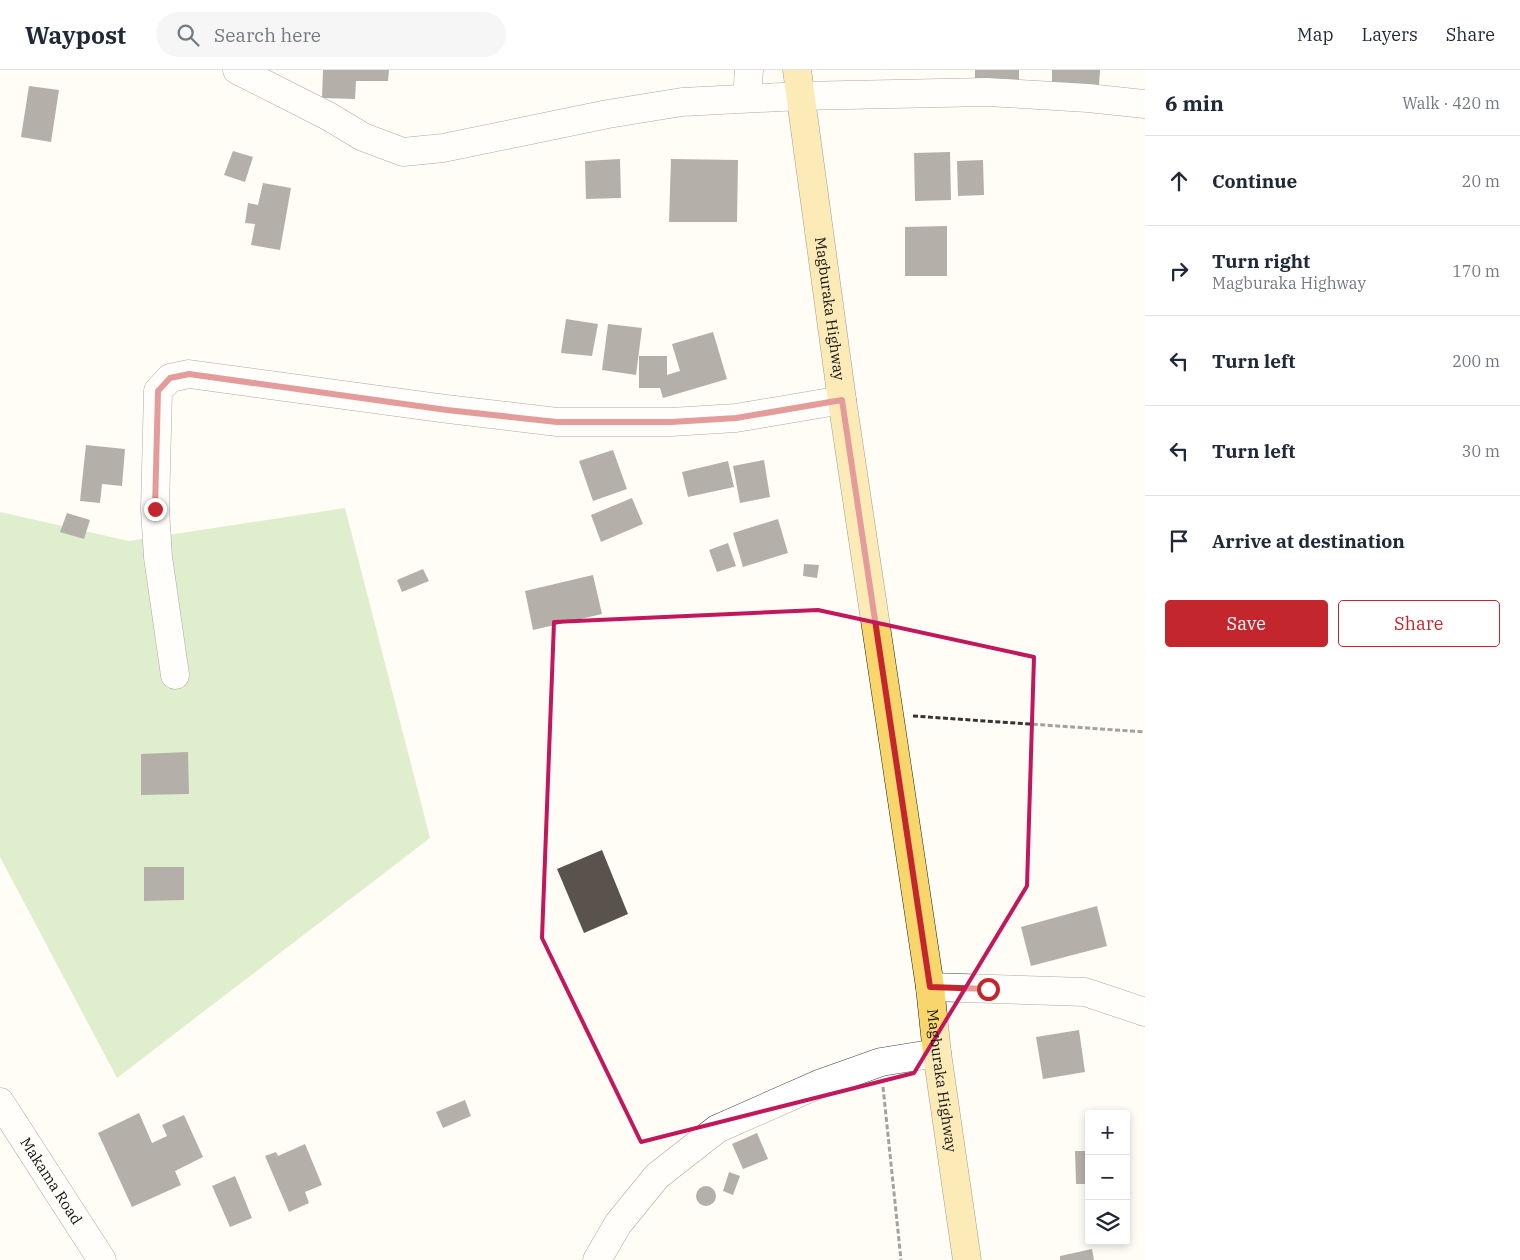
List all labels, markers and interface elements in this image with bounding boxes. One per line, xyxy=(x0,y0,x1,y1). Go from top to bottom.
search box xyxy=(156,12,506,57)
text: Waypost xyxy=(25,19,126,51)
icon: search xyxy=(174,21,202,49)
text: Search here xyxy=(214,23,321,47)
text: Map xyxy=(1297,23,1334,46)
text: Layers xyxy=(1362,23,1418,46)
text: Share xyxy=(1446,23,1495,46)
text: 6 min xyxy=(1165,89,1224,117)
text: Walk · 420 m xyxy=(1402,93,1500,113)
icon: ahead xyxy=(1165,167,1193,195)
text: Continue xyxy=(1212,169,1297,193)
text: 20 m xyxy=(1462,171,1500,191)
street label: Magburaka Highway xyxy=(811,236,849,382)
text: Turn right xyxy=(1212,249,1310,273)
icon: right xyxy=(1165,257,1193,285)
text: 170 m xyxy=(1452,261,1500,281)
text: Magburaka Highway xyxy=(1212,273,1366,293)
icon: left xyxy=(1165,347,1193,375)
text: Turn left xyxy=(1212,349,1295,373)
text: 200 m xyxy=(1452,351,1500,371)
icon: left xyxy=(1165,437,1193,465)
text: Turn left xyxy=(1212,439,1295,463)
text: 30 m xyxy=(1462,441,1500,461)
route end xyxy=(144,498,167,521)
icon: arrive xyxy=(1165,527,1193,555)
text: Arrive at destination xyxy=(1212,529,1405,553)
button: Save xyxy=(1165,600,1328,647)
button: Share xyxy=(1338,600,1500,647)
route start xyxy=(977,978,1000,1001)
street label: Magburaka Highway xyxy=(923,1008,961,1154)
map controls xyxy=(1085,1110,1130,1245)
button: + xyxy=(1085,1110,1130,1155)
street label: Makama Road xyxy=(16,1134,87,1228)
button: − xyxy=(1085,1155,1130,1200)
button: layers xyxy=(1085,1200,1130,1245)

